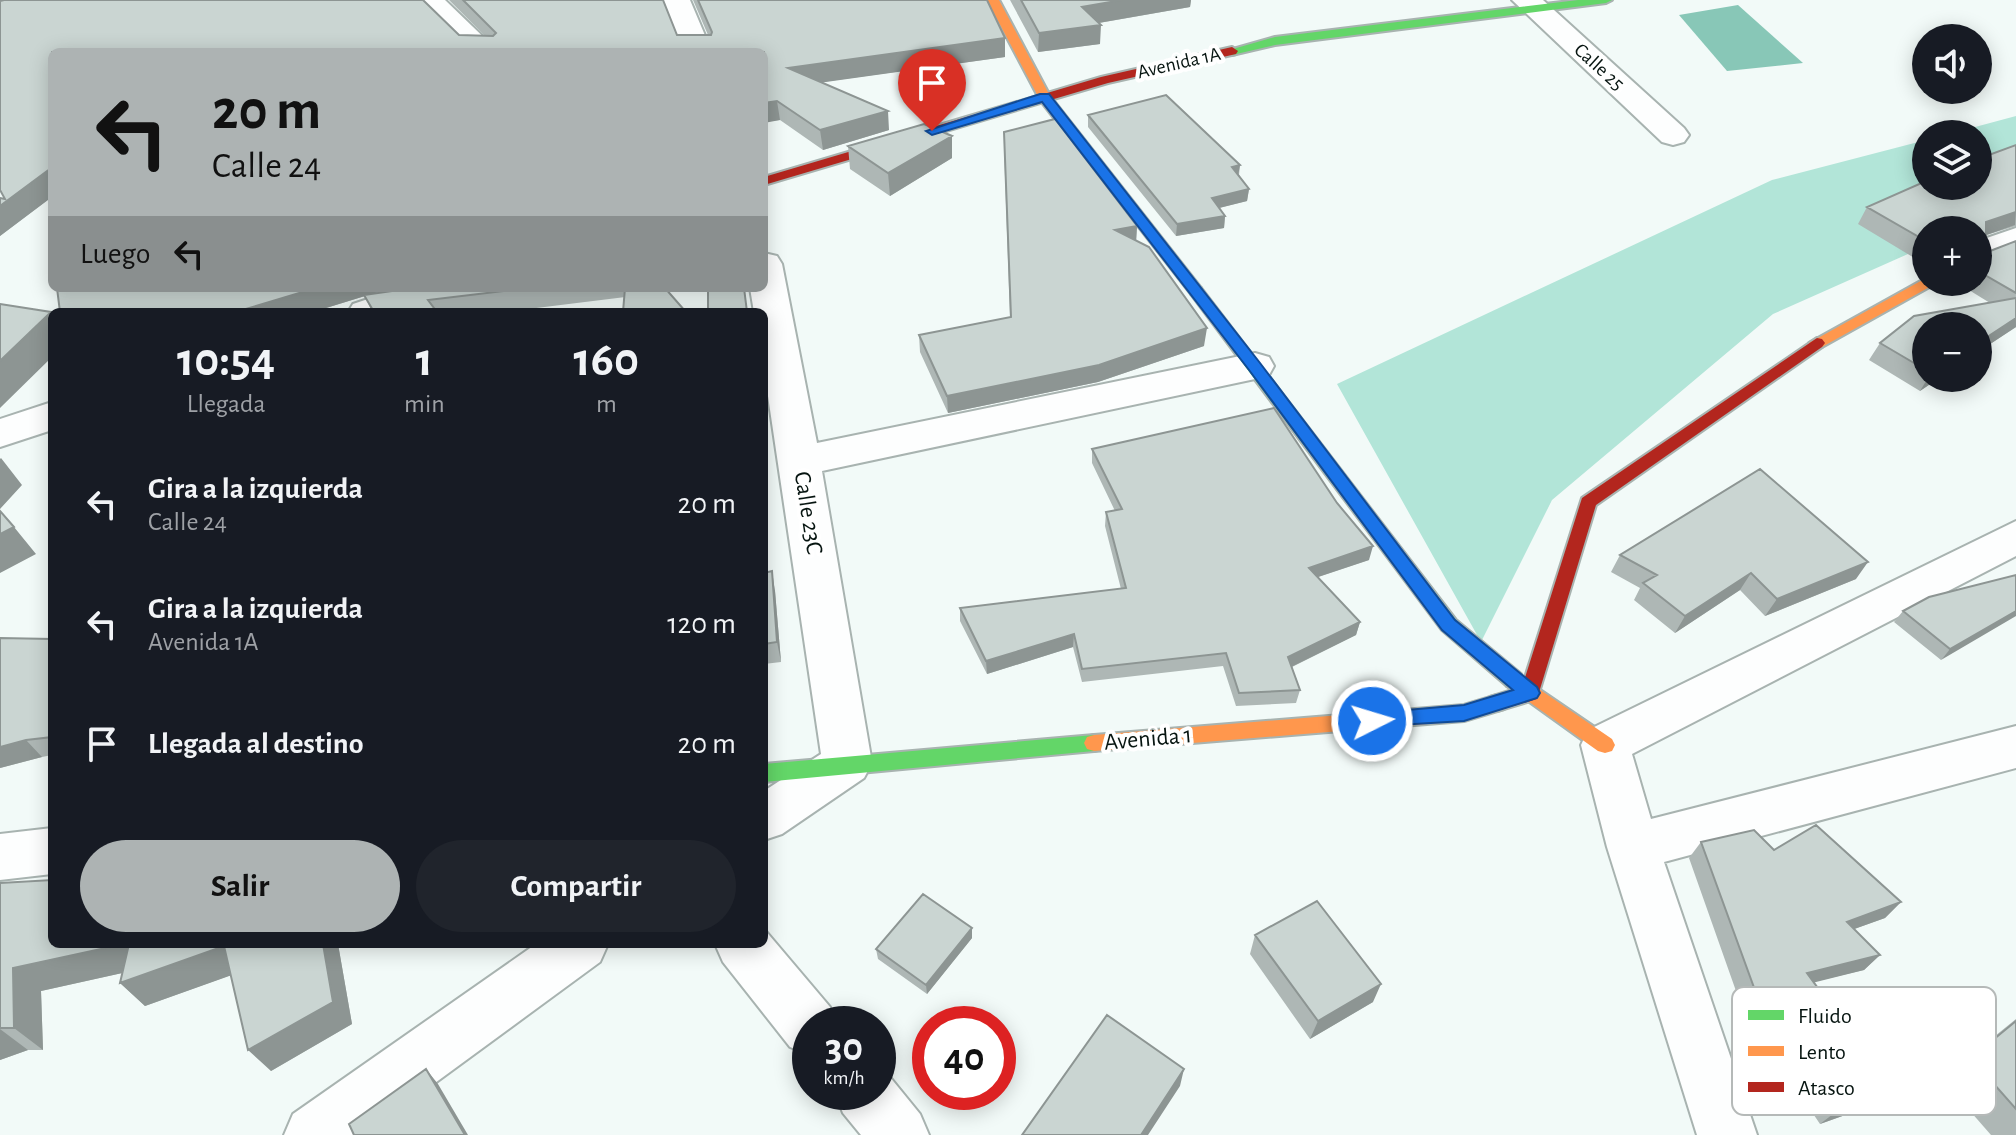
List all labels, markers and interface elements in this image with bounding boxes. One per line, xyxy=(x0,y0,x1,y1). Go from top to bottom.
map controls xyxy=(1912,24,1992,392)
button: sound xyxy=(1912,24,1992,104)
street label: Calle 25 xyxy=(1570,40,1628,94)
street label: Avenida 1A xyxy=(1135,44,1223,82)
pin xyxy=(898,49,966,131)
icon: arrive xyxy=(910,61,954,105)
icon: left xyxy=(80,80,184,184)
text: 20 m xyxy=(212,83,321,139)
button: layers xyxy=(1912,120,1992,200)
text: Calle 24 xyxy=(212,148,321,184)
button: + xyxy=(1912,216,1992,296)
icon: left xyxy=(167,232,211,276)
text: Luego xyxy=(80,239,151,269)
button: − xyxy=(1912,312,1992,392)
text: 10:54 xyxy=(177,337,275,385)
text: 1 xyxy=(416,337,433,385)
text: 160 xyxy=(574,337,639,385)
text: Llegada xyxy=(187,391,265,417)
text: min xyxy=(404,391,445,417)
text: m xyxy=(596,391,617,417)
street label: Calle 23C xyxy=(790,470,826,556)
text: Gira a la izquierda xyxy=(148,474,363,504)
icon: left xyxy=(80,482,124,526)
text: 20 m xyxy=(678,489,736,519)
text: Calle 24 xyxy=(148,509,227,535)
text: Gira a la izquierda xyxy=(148,594,363,624)
icon: left xyxy=(80,602,124,646)
text: 120 m xyxy=(667,609,736,639)
text: Avenida 1A xyxy=(148,629,259,655)
position arrow xyxy=(1330,679,1414,763)
icon: arrive xyxy=(80,722,124,766)
street label: Avenida 1 xyxy=(1103,723,1193,755)
text: Llegada al destino xyxy=(148,729,364,759)
text: 20 m xyxy=(678,729,736,759)
button: Salir xyxy=(80,840,400,932)
button: Compartir xyxy=(416,840,736,932)
legend xyxy=(1732,987,1996,1115)
text: Fluido xyxy=(1798,1005,1852,1027)
speed limit sign: 40 xyxy=(912,1006,1016,1110)
text: 30 xyxy=(825,1028,863,1068)
text: Lento xyxy=(1798,1041,1846,1063)
text: km/h xyxy=(823,1068,865,1088)
text: Atasco xyxy=(1798,1077,1855,1099)

